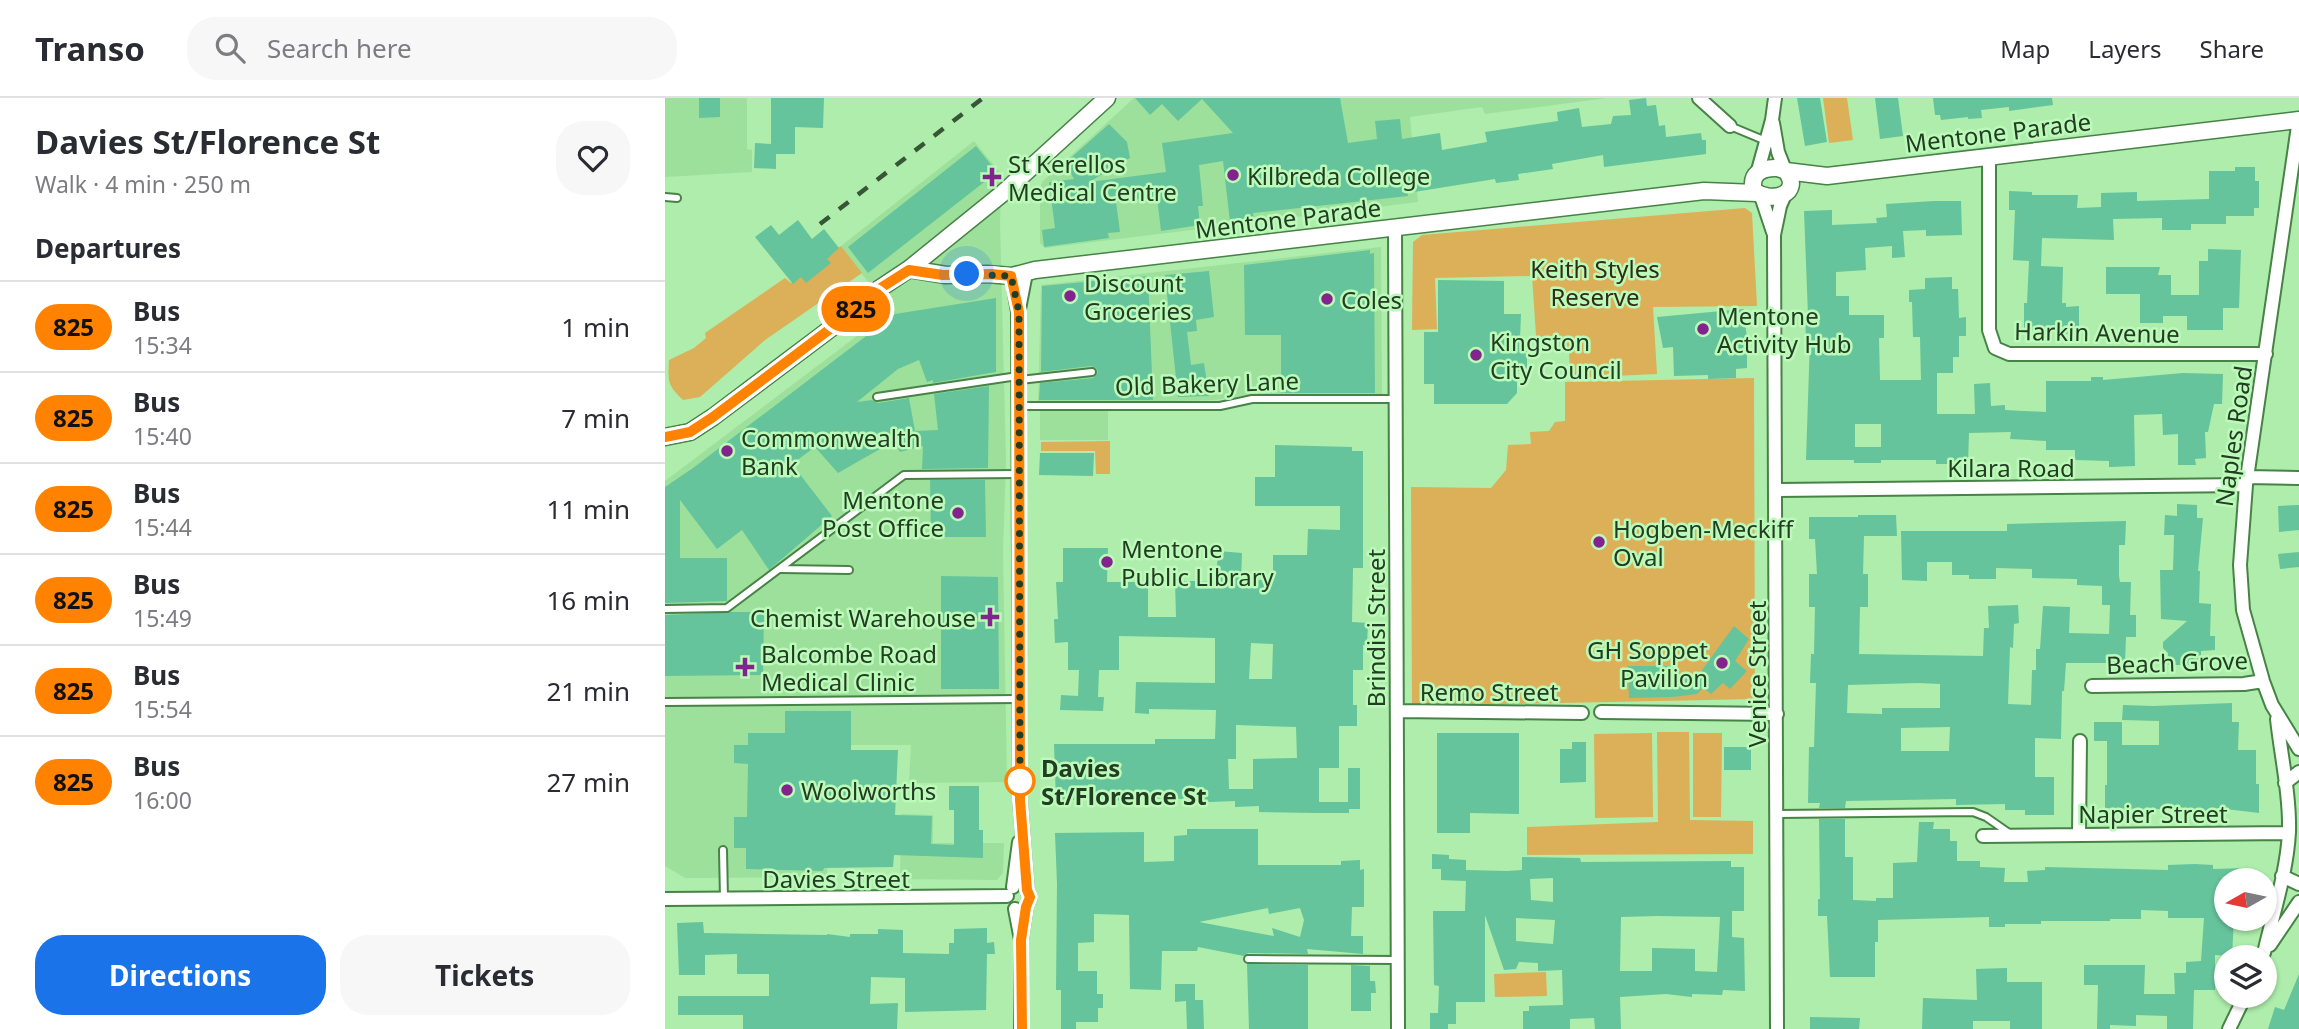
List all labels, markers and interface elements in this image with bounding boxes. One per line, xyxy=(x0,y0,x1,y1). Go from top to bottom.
search box xyxy=(187,17,677,80)
text: Transo xyxy=(35,26,145,71)
icon: search xyxy=(211,29,249,67)
text: Search here xyxy=(267,30,412,66)
text: Map xyxy=(2000,32,2050,65)
text: Layers xyxy=(2088,32,2162,65)
text: Share xyxy=(2200,32,2264,65)
street label: Mentone Parade xyxy=(1903,104,2093,160)
text: Davies St/Florence St xyxy=(35,119,380,164)
button: heart xyxy=(556,121,630,195)
place label: St Kerellos Medical Centre xyxy=(1008,147,1177,208)
place label: Kilbreda College xyxy=(1247,159,1430,192)
marker: St Kerellos Medical Centre xyxy=(982,167,1002,187)
marker: Kilbreda College xyxy=(1225,167,1241,183)
text: Walk · 4 min · 250 m xyxy=(35,168,251,200)
street label: Mentone Parade xyxy=(1193,190,1383,246)
text: Departures xyxy=(35,230,181,266)
park label: Keith Styles Reserve xyxy=(1530,252,1660,313)
your location xyxy=(949,256,984,291)
place label: Discount Groceries xyxy=(1084,266,1192,327)
place label: Coles xyxy=(1341,283,1402,316)
line badge: 825 xyxy=(816,286,896,332)
marker: Discount Groceries xyxy=(1062,288,1078,304)
marker: Coles xyxy=(1319,291,1335,307)
text: 825 xyxy=(835,292,877,325)
text: Bus xyxy=(133,293,180,329)
place label: Mentone Activity Hub xyxy=(1717,299,1852,360)
text: 1 min xyxy=(561,309,630,345)
text: 825 xyxy=(53,310,94,343)
street label: Harkin Avenue xyxy=(2014,314,2180,350)
marker: Mentone Activity Hub xyxy=(1695,321,1711,337)
place label: Kingston City Council xyxy=(1490,325,1622,386)
text: 15:34 xyxy=(133,329,192,361)
marker: Kingston City Council xyxy=(1468,347,1484,363)
street label: Old Bakery Lane xyxy=(1114,363,1300,403)
street label: Naples Road xyxy=(2207,364,2259,508)
text: Bus xyxy=(133,384,180,420)
text: 7 min xyxy=(561,400,630,436)
text: 825 xyxy=(53,401,94,434)
text: 15:40 xyxy=(133,420,192,452)
place label: Commonwealth Bank xyxy=(741,421,920,482)
marker: Commonwealth Bank xyxy=(719,443,735,459)
street label: Kilara Road xyxy=(1947,451,2075,484)
text: Bus xyxy=(133,475,180,511)
place label: Mentone Post Office xyxy=(822,483,944,544)
text: 11 min xyxy=(546,491,630,527)
text: 825 xyxy=(53,492,94,525)
marker: Mentone Post Office xyxy=(950,505,966,521)
text: 15:44 xyxy=(133,511,192,543)
place label: Hogben-Meckiff Oval xyxy=(1613,512,1795,573)
place label: Mentone Public Library xyxy=(1121,532,1275,593)
marker: Hogben-Meckiff Oval xyxy=(1591,534,1607,550)
street label: Brindisi Street xyxy=(1359,548,1392,707)
marker: Mentone Public Library xyxy=(1099,554,1115,570)
text: Bus xyxy=(133,566,180,602)
text: 16 min xyxy=(546,582,630,618)
text: 825 xyxy=(53,583,94,616)
street label: Venice Street xyxy=(1740,600,1773,747)
place label: Chemist Warehouse xyxy=(750,601,976,634)
text: 15:49 xyxy=(133,602,192,634)
marker: Chemist Warehouse xyxy=(982,609,998,625)
place label: GH Soppet Pavilion xyxy=(1587,633,1708,694)
place label: Balcombe Road Medical Clinic xyxy=(761,637,937,698)
street label: Beach Grove xyxy=(2106,643,2248,681)
marker: GH Soppet Pavilion xyxy=(1714,655,1730,671)
text: Bus xyxy=(133,657,180,693)
marker: Balcombe Road Medical Clinic xyxy=(735,657,755,677)
text: 21 min xyxy=(546,673,630,709)
text: 825 xyxy=(53,674,94,707)
street label: Remo Street xyxy=(1420,675,1559,708)
text: 15:54 xyxy=(133,693,192,725)
text: Bus xyxy=(133,748,180,784)
place label: Davies St/Florence St xyxy=(1041,751,1207,812)
text: 27 min xyxy=(546,764,630,800)
text: 825 xyxy=(53,765,94,798)
marker: Davies St/Florence St xyxy=(1005,766,1035,796)
place label: Woolworths xyxy=(801,774,936,807)
marker: Woolworths xyxy=(779,782,795,798)
text: 16:00 xyxy=(133,784,192,816)
street label: Napier Street xyxy=(2078,797,2228,830)
street label: Davies Street xyxy=(762,862,910,895)
north arrow xyxy=(2214,868,2277,931)
map controls xyxy=(2214,868,2277,1008)
button: Directions xyxy=(35,935,326,1015)
button: Tickets xyxy=(340,935,630,1015)
button: layers xyxy=(2214,945,2277,1008)

